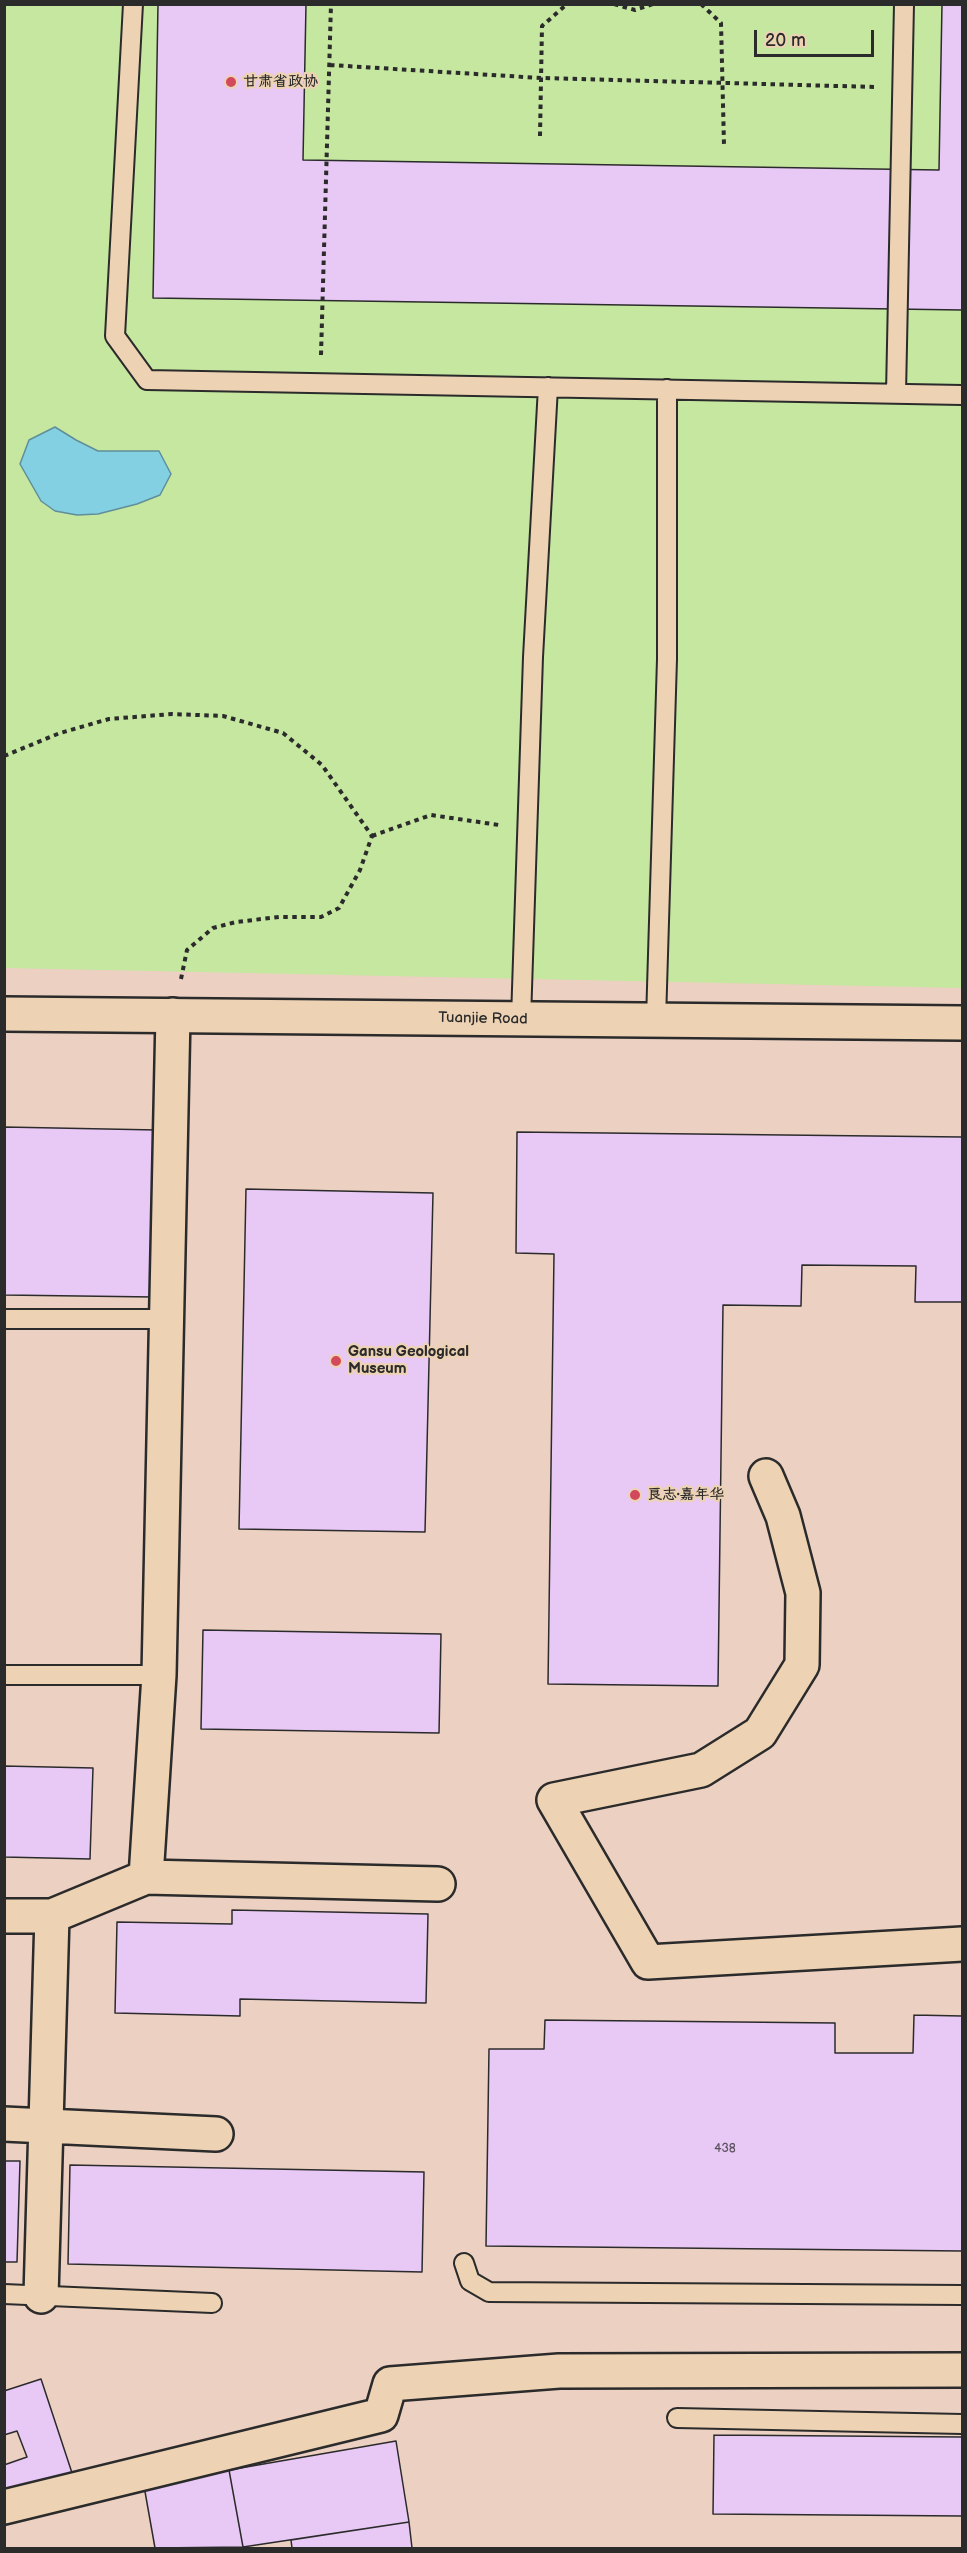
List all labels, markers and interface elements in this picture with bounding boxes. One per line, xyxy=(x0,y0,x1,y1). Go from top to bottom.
scale bar xyxy=(757,18,877,56)
text: 20 m xyxy=(765,30,806,51)
place label: 甘肃省政协 xyxy=(243,73,318,91)
marker: 甘肃省政协 xyxy=(224,75,238,89)
street label: Tuanjie Road xyxy=(438,1009,528,1029)
place label: Gansu Geological Museum xyxy=(348,1343,469,1378)
marker: Gansu Geological Museum xyxy=(329,1354,343,1368)
place label: 良志·嘉年华 xyxy=(647,1486,724,1504)
marker: 良志·嘉年华 xyxy=(628,1488,642,1502)
house number: 438 xyxy=(714,2142,736,2156)

